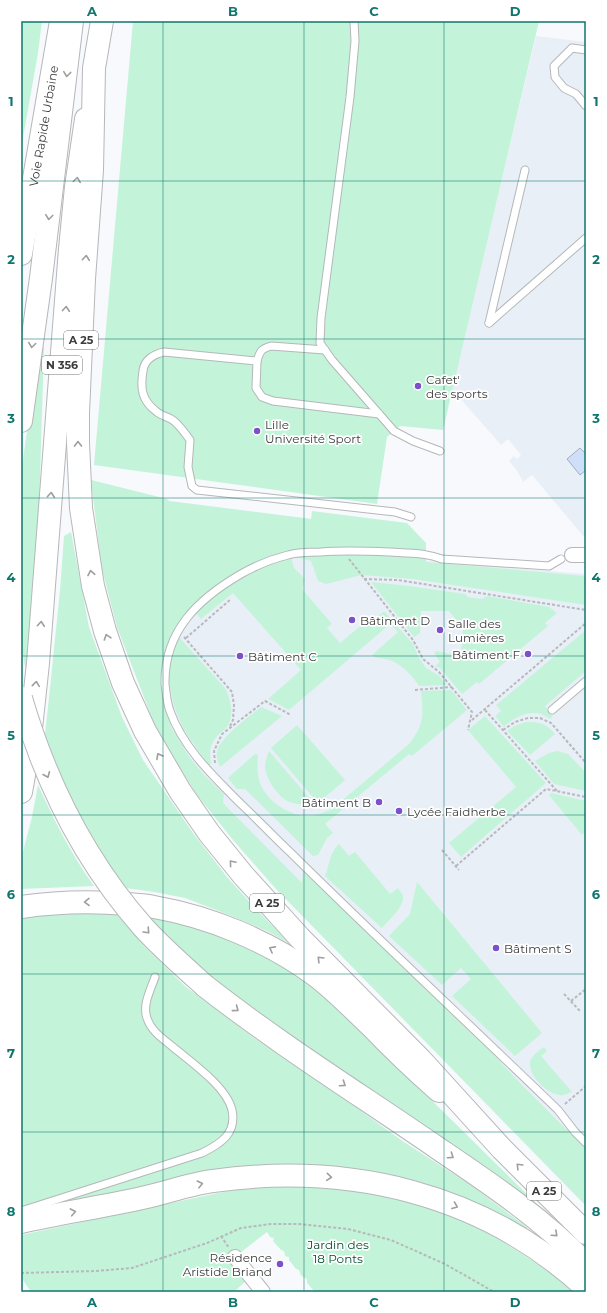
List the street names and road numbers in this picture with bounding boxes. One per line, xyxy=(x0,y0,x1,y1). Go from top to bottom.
street label: Voie Rapide Urbaine xyxy=(25,64,61,188)
road number: A 25 xyxy=(64,331,98,349)
road number: N 356 xyxy=(42,356,82,374)
road number: A 25 xyxy=(250,894,284,912)
road number: A 25 xyxy=(527,1182,561,1200)

